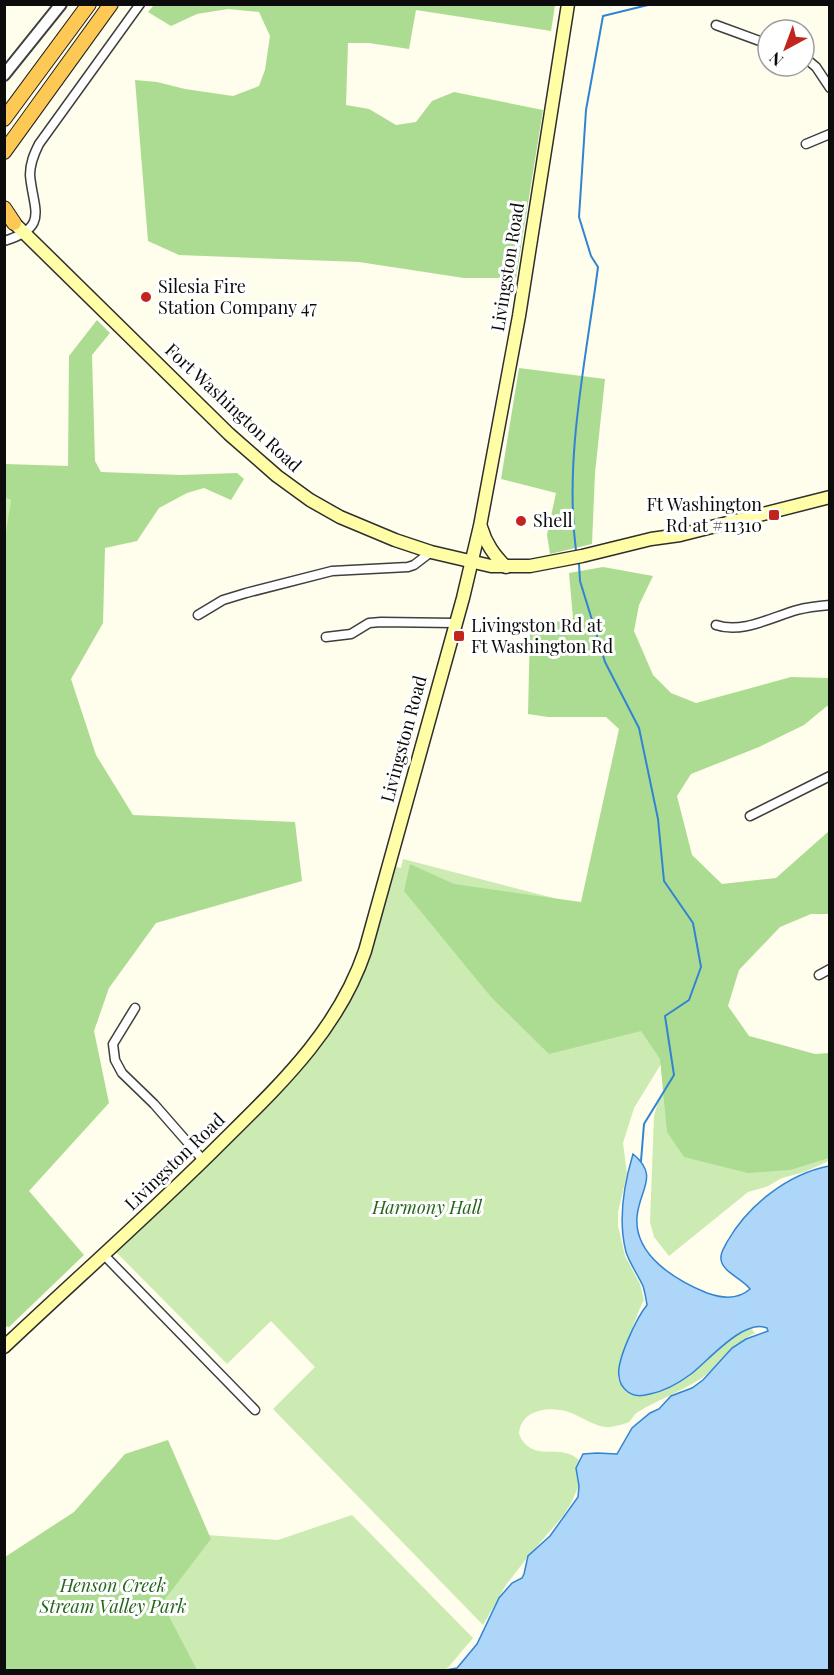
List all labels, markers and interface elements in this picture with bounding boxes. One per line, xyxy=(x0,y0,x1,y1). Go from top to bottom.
north arrow xyxy=(756,18,816,78)
text: N xyxy=(764,48,787,71)
street label: Livingston Road xyxy=(485,200,529,333)
place label: Silesia Fire Station Company 47 xyxy=(158,274,317,319)
marker: Silesia Fire Station Company 47 xyxy=(139,290,153,304)
street label: Fort Washington Road xyxy=(160,338,307,477)
place label: Ft Washington Rd at #11310 xyxy=(646,492,762,537)
place label: Shell xyxy=(533,508,573,532)
marker: Ft Washington Rd at #11310 xyxy=(767,508,781,522)
marker: Shell xyxy=(514,514,528,528)
place label: Livingston Rd at Ft Washington Rd xyxy=(471,613,614,658)
marker: Livingston Rd at Ft Washington Rd xyxy=(452,629,466,643)
street label: Livingston Road xyxy=(375,672,432,805)
street label: Livingston Road xyxy=(119,1107,230,1215)
park label: Harmony Hall xyxy=(371,1195,483,1219)
park label: Henson Creek Stream Valley Park xyxy=(38,1573,187,1618)

